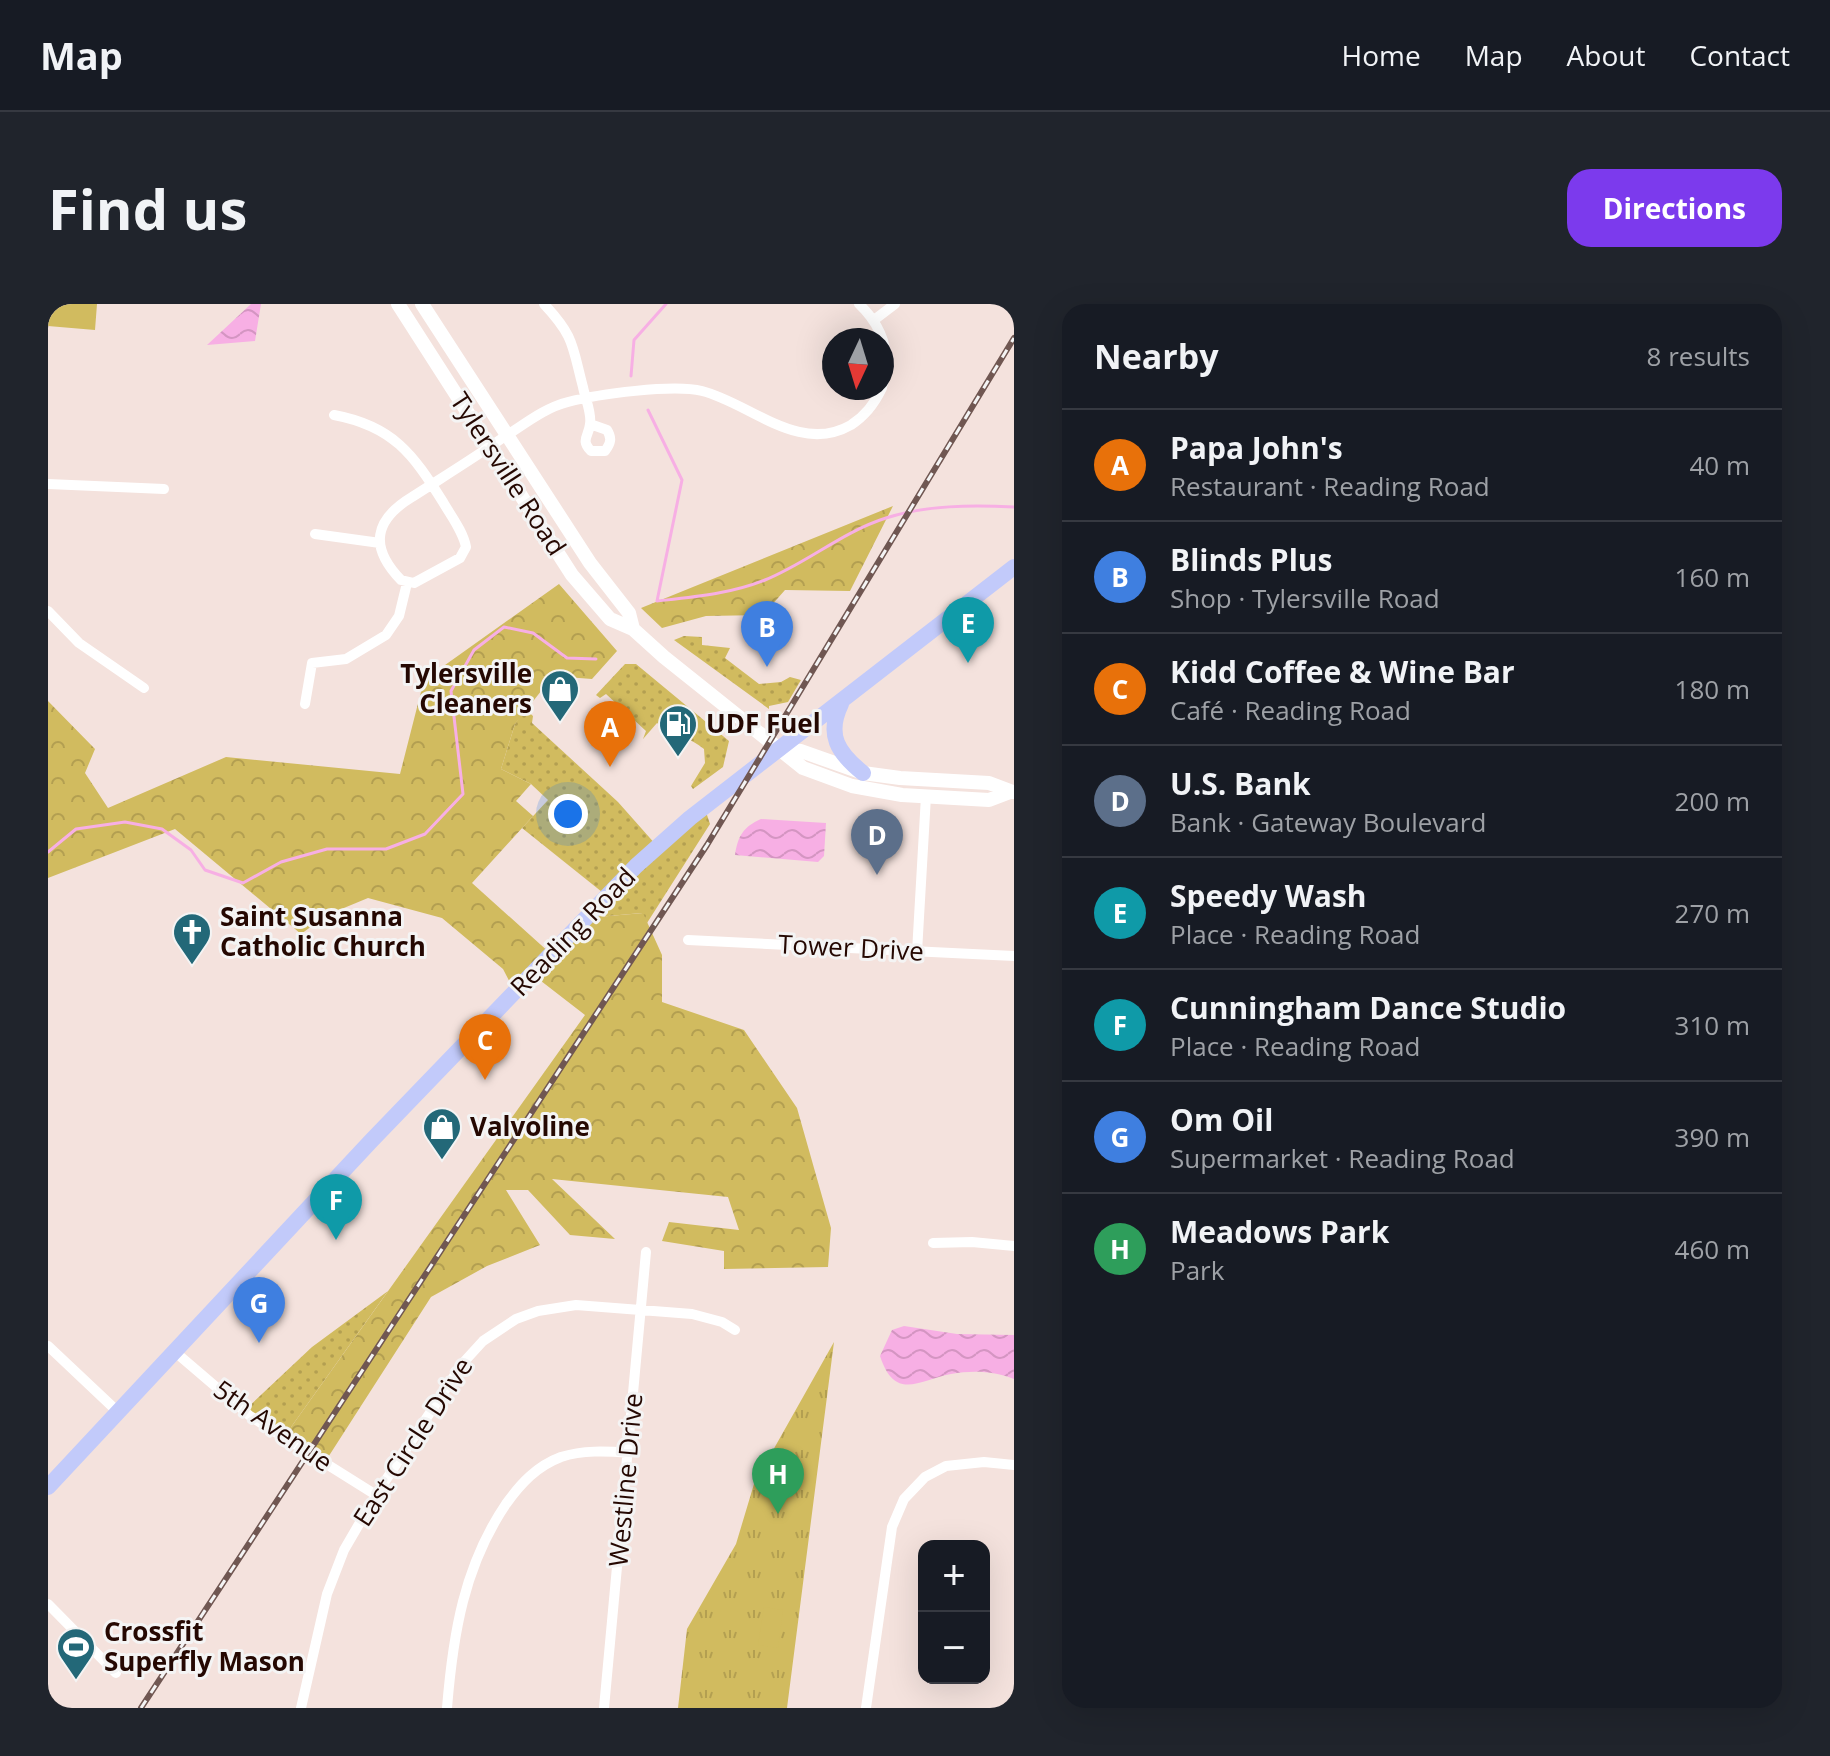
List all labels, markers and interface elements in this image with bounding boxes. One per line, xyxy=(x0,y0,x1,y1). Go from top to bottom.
text: Map xyxy=(40,29,123,81)
text: Home xyxy=(1342,36,1421,74)
text: Map xyxy=(1465,36,1523,74)
text: About xyxy=(1567,36,1645,74)
text: Contact xyxy=(1689,36,1790,74)
button: Directions xyxy=(1567,169,1782,247)
text: Find us xyxy=(48,170,247,246)
north arrow xyxy=(822,328,894,400)
text: Nearby xyxy=(1094,333,1219,379)
text: 8 results xyxy=(1647,338,1750,374)
street label: Tylersville Road xyxy=(443,385,575,562)
text: Papa John's xyxy=(1170,427,1343,468)
text: A xyxy=(1111,447,1129,483)
text: 40 m xyxy=(1689,447,1750,483)
text: Restaurant · Reading Road xyxy=(1170,468,1490,504)
text: Blinds Plus xyxy=(1170,539,1333,580)
text: B xyxy=(1111,559,1129,595)
text: 160 m xyxy=(1675,559,1750,595)
text: Shop · Tylersville Road xyxy=(1170,580,1440,616)
pin: E xyxy=(942,597,994,663)
pin: B xyxy=(741,601,793,667)
text: Kidd Coffee & Wine Bar xyxy=(1170,651,1515,692)
place label: Tylersville Cleaners xyxy=(400,655,532,721)
shop icon: Tylersville Cleaners xyxy=(539,668,581,723)
text: C xyxy=(1112,671,1128,707)
text: 180 m xyxy=(1675,671,1750,707)
text: Café · Reading Road xyxy=(1170,692,1411,728)
pin: A xyxy=(584,701,636,767)
fuel station icon: UDF Fuel xyxy=(657,703,699,758)
place label: UDF Fuel xyxy=(706,705,821,741)
text: U.S. Bank xyxy=(1170,763,1311,804)
text: D xyxy=(1110,783,1130,819)
text: 200 m xyxy=(1675,783,1750,819)
your location xyxy=(548,794,588,834)
text: Bank · Gateway Boulevard xyxy=(1170,804,1486,840)
pin: D xyxy=(851,809,903,875)
street label: Reading Road xyxy=(502,859,643,1004)
text: Speedy Wash xyxy=(1170,875,1367,916)
text: E xyxy=(1113,895,1127,931)
text: 270 m xyxy=(1675,895,1750,931)
place label: Saint Susanna Catholic Church xyxy=(220,898,426,964)
church icon: Saint Susanna Catholic Church xyxy=(171,911,213,966)
text: Place · Reading Road xyxy=(1170,916,1420,952)
street label: Tower Drive xyxy=(777,925,925,969)
text: Cunningham Dance Studio xyxy=(1170,987,1566,1028)
text: F xyxy=(1113,1007,1127,1043)
text: 310 m xyxy=(1675,1007,1750,1043)
pin: C xyxy=(459,1014,511,1080)
text: Place · Reading Road xyxy=(1170,1028,1420,1064)
text: Om Oil xyxy=(1170,1099,1273,1140)
shop icon: Valvoline xyxy=(421,1106,463,1161)
place label: Valvoline xyxy=(470,1108,590,1144)
text: G xyxy=(1111,1119,1129,1155)
text: 390 m xyxy=(1675,1119,1750,1155)
text: Supermarket · Reading Road xyxy=(1170,1140,1515,1176)
pin: F xyxy=(310,1174,362,1240)
text: Meadows Park xyxy=(1170,1211,1389,1252)
text: H xyxy=(1110,1231,1130,1267)
text: 460 m xyxy=(1675,1231,1750,1267)
text: Park xyxy=(1170,1252,1224,1288)
pin: G xyxy=(233,1277,285,1343)
street label: East Circle Drive xyxy=(344,1350,480,1533)
street label: 5th Avenue xyxy=(207,1371,340,1479)
street label: Westline Drive xyxy=(599,1392,651,1568)
pin: H xyxy=(752,1448,804,1514)
map controls xyxy=(918,1540,990,1684)
button: + xyxy=(918,1540,990,1612)
button: − xyxy=(918,1612,990,1684)
place label: Crossfit Superfly Mason xyxy=(104,1613,305,1679)
sports icon: Crossfit Superfly Mason xyxy=(55,1626,97,1681)

